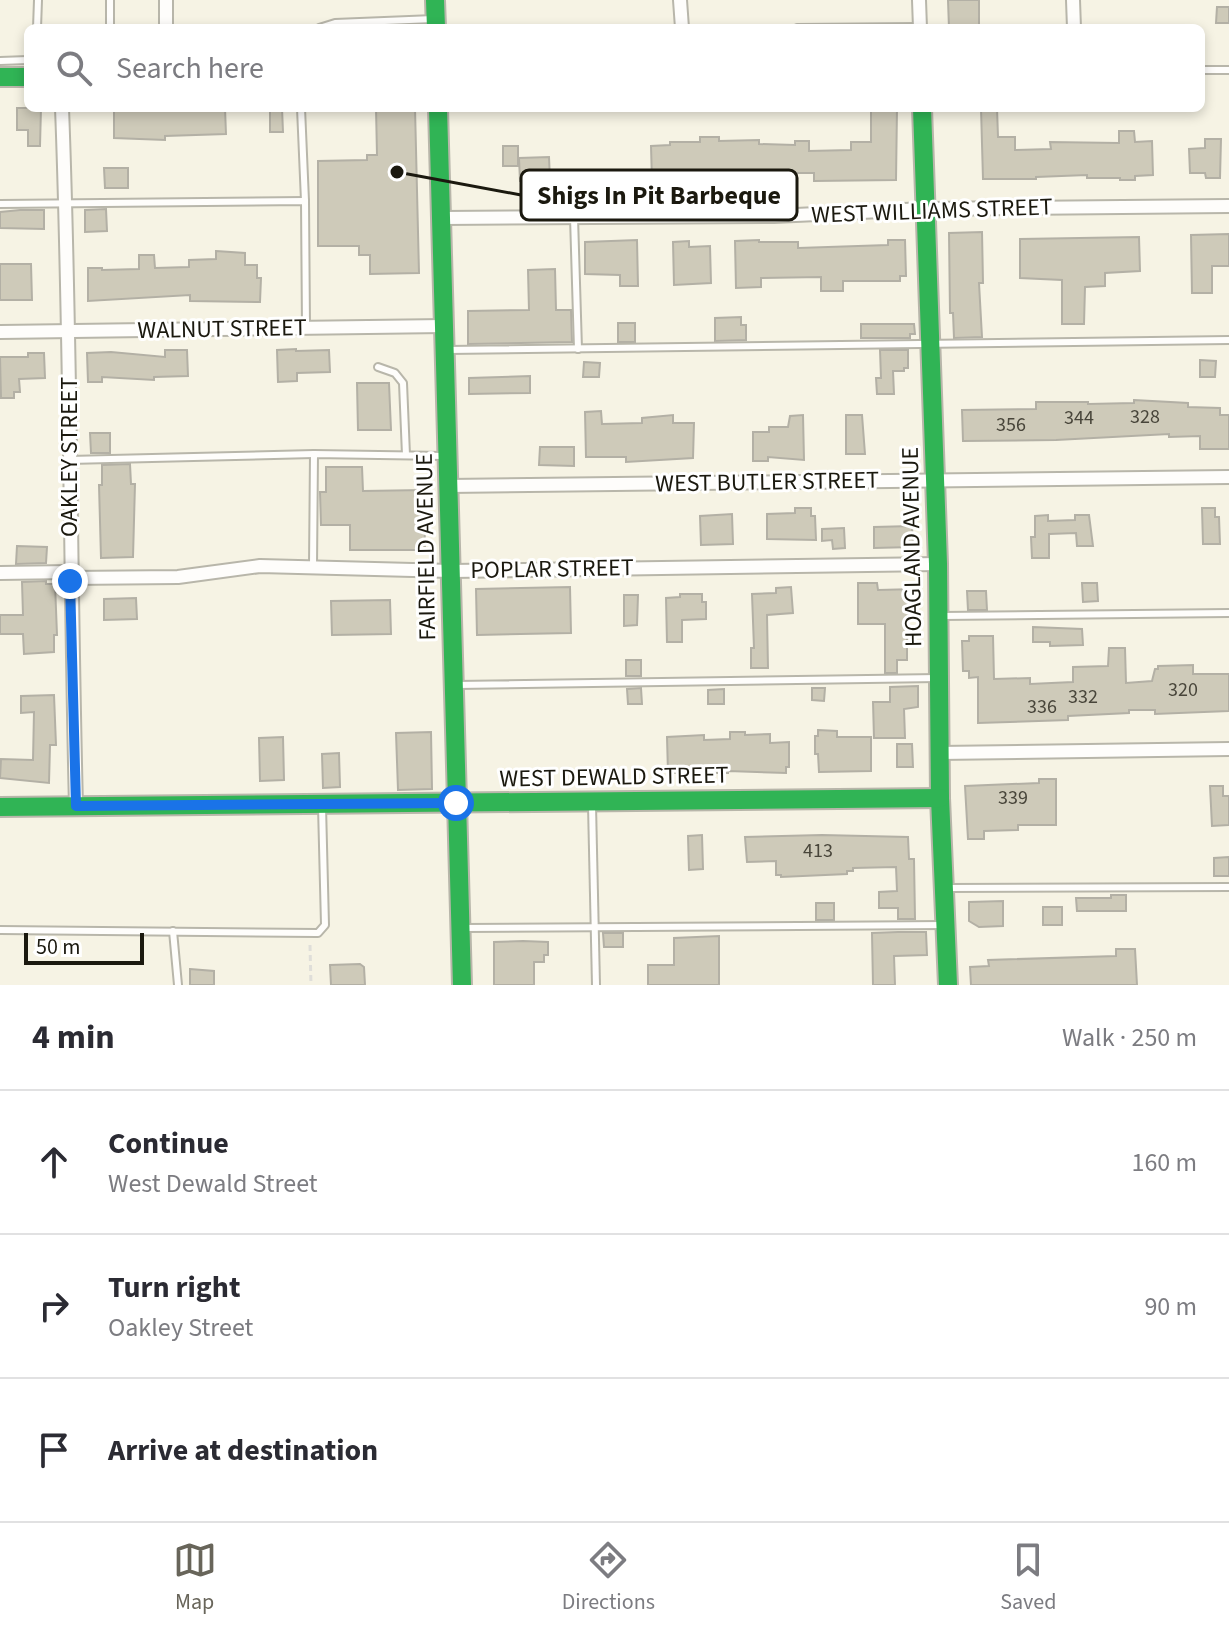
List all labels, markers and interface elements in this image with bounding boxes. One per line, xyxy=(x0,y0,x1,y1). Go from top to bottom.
search box xyxy=(24,24,1205,112)
icon: search xyxy=(52,46,96,90)
text: Search here xyxy=(116,47,264,90)
callout: Shigs In Pit Barbeque xyxy=(521,170,797,220)
text: Shigs In Pit Barbeque xyxy=(537,177,781,214)
street label: WEST WILLIAMS STREET xyxy=(811,189,1053,233)
street label: WALNUT STREET xyxy=(137,310,307,348)
street label: OAKLEY STREET xyxy=(52,377,87,537)
house number: 328 xyxy=(1130,403,1160,431)
house number: 344 xyxy=(1064,404,1094,432)
house number: 356 xyxy=(996,411,1026,439)
street label: HOAGLAND AVENUE xyxy=(893,447,931,647)
street label: FAIRFIELD AVENUE xyxy=(407,453,445,641)
street label: WEST BUTLER STREET xyxy=(655,463,879,501)
street label: POPLAR STREET xyxy=(470,550,634,588)
route end xyxy=(52,563,88,599)
house number: 320 xyxy=(1168,676,1198,704)
house number: 332 xyxy=(1068,683,1098,711)
house number: 336 xyxy=(1027,693,1057,721)
street label: WEST DEWALD STREET xyxy=(499,758,729,796)
house number: 339 xyxy=(998,784,1028,812)
route start xyxy=(438,785,474,821)
house number: 413 xyxy=(803,837,833,865)
scale bar xyxy=(24,929,144,965)
text: 50 m xyxy=(36,931,81,963)
text: 4 min xyxy=(32,1013,115,1062)
text: Walk · 250 m xyxy=(1062,1019,1197,1056)
text: Continue xyxy=(108,1122,229,1165)
icon: ahead xyxy=(32,1140,76,1184)
text: 160 m xyxy=(1131,1144,1197,1181)
text: West Dewald Street xyxy=(108,1165,318,1202)
text: Turn right xyxy=(108,1266,240,1309)
icon: right xyxy=(32,1284,76,1328)
text: 90 m xyxy=(1144,1288,1197,1325)
text: Oakley Street xyxy=(108,1309,253,1346)
icon: arrive xyxy=(32,1428,76,1472)
text: Arrive at destination xyxy=(108,1429,378,1472)
tab: Map xyxy=(173,1538,217,1618)
tab: Directions xyxy=(562,1538,655,1618)
tab: Saved xyxy=(1000,1538,1056,1618)

